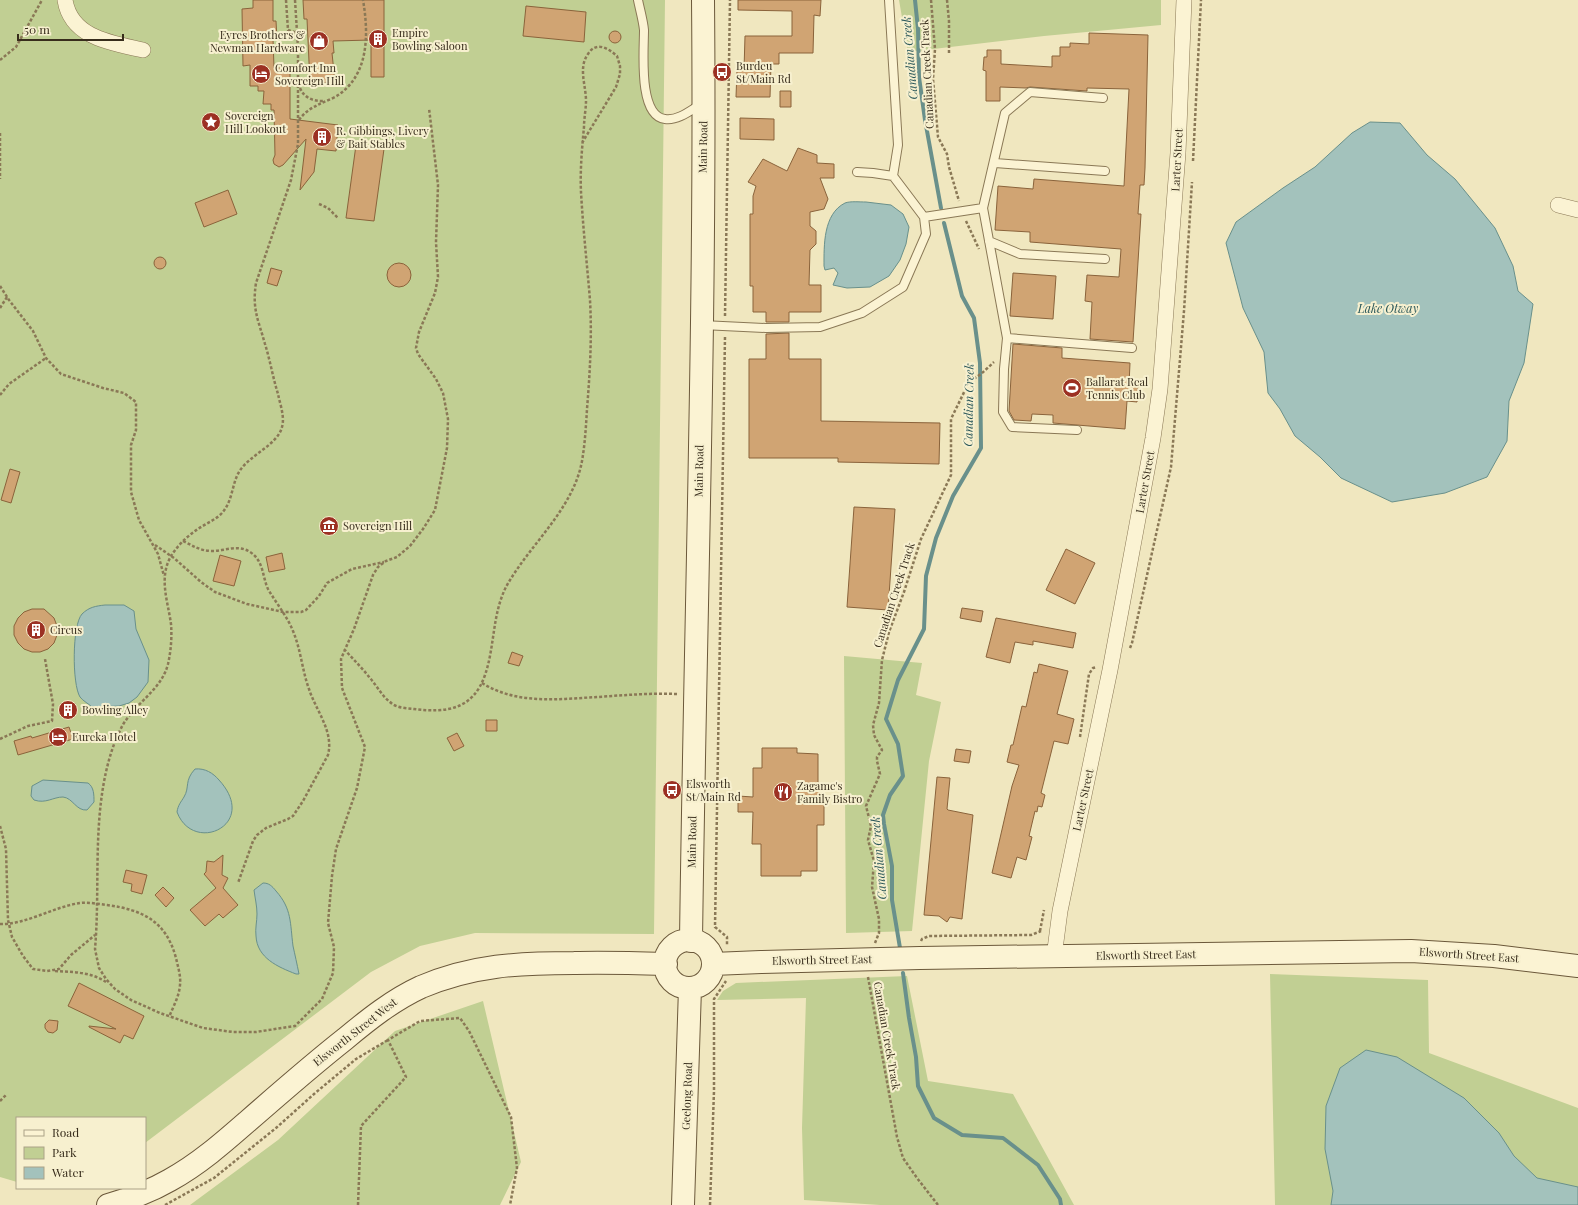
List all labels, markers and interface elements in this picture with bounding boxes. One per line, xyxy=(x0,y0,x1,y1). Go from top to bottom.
scale bar xyxy=(18,16,123,42)
water label: Canadian Creek xyxy=(897,16,921,100)
street label: Canadian Creek Track xyxy=(916,19,937,129)
text: 50 m xyxy=(24,21,50,37)
place label: Empire Bowling Saloon xyxy=(392,25,468,53)
place label: Eyres Brothers & Newman Hardware xyxy=(210,27,305,55)
building icon: Empire Bowling Saloon xyxy=(367,28,389,50)
shop icon: Eyres Brothers & Newman Hardware xyxy=(308,30,330,52)
place label: Burdeu St/Main Rd xyxy=(736,58,792,86)
place label: Comfort Inn Sovereign Hill xyxy=(275,60,344,88)
bus stop icon: Burdeu St/Main Rd xyxy=(711,61,733,83)
hotel icon: Comfort Inn Sovereign Hill xyxy=(250,63,272,85)
place label: Sovereign Hill Lookout xyxy=(225,108,286,136)
place icon: Sovereign Hill Lookout xyxy=(200,111,222,133)
street label: Main Road xyxy=(695,120,710,173)
place label: R. Gibbings, Livery & Bait Stables xyxy=(336,123,429,151)
building icon: R. Gibbings, Livery & Bait Stables xyxy=(311,126,333,148)
street label: Larter Street xyxy=(1167,128,1186,192)
water label: Lake Otway xyxy=(1357,300,1419,316)
water label: Canadian Creek xyxy=(959,363,977,447)
place label: Ballarat Real Tennis Club xyxy=(1086,374,1148,402)
sports icon: Ballarat Real Tennis Club xyxy=(1061,377,1083,399)
street label: Main Road xyxy=(691,444,706,497)
street label: Larter Street xyxy=(1132,449,1157,514)
museum icon: Sovereign Hill xyxy=(318,515,340,537)
place label: Sovereign Hill xyxy=(343,518,412,533)
street label: Canadian Creek Track xyxy=(869,540,918,649)
building icon: Circus xyxy=(25,619,47,641)
place label: Circus xyxy=(50,622,82,637)
building icon: Bowling Alley xyxy=(57,699,79,721)
place label: Bowling Alley xyxy=(82,702,149,717)
hotel icon: Eureka Hotel xyxy=(47,726,69,748)
place label: Eureka Hotel xyxy=(72,729,136,744)
street label: Larter Street xyxy=(1069,767,1096,832)
place label: Elsworth St/Main Rd xyxy=(686,776,742,804)
place label: Zagame's Family Bistro xyxy=(797,778,862,806)
bus stop icon: Elsworth St/Main Rd xyxy=(661,779,683,801)
restaurant icon: Zagame's Family Bistro xyxy=(772,781,794,803)
street label: Main Road xyxy=(684,815,699,868)
water label: Canadian Creek xyxy=(866,816,890,900)
street label: Elsworth Street East xyxy=(1419,944,1520,965)
street label: Elsworth Street East xyxy=(1096,946,1196,963)
street label: Elsworth Street East xyxy=(772,951,872,968)
street label: Canadian Creek Track xyxy=(871,981,904,1091)
street label: Elsworth Street West xyxy=(310,994,400,1069)
street label: Geelong Road xyxy=(678,1061,695,1130)
legend xyxy=(16,1117,146,1189)
text: Road xyxy=(52,1124,79,1140)
text: Park xyxy=(52,1144,77,1160)
text: Water xyxy=(51,1164,85,1180)

